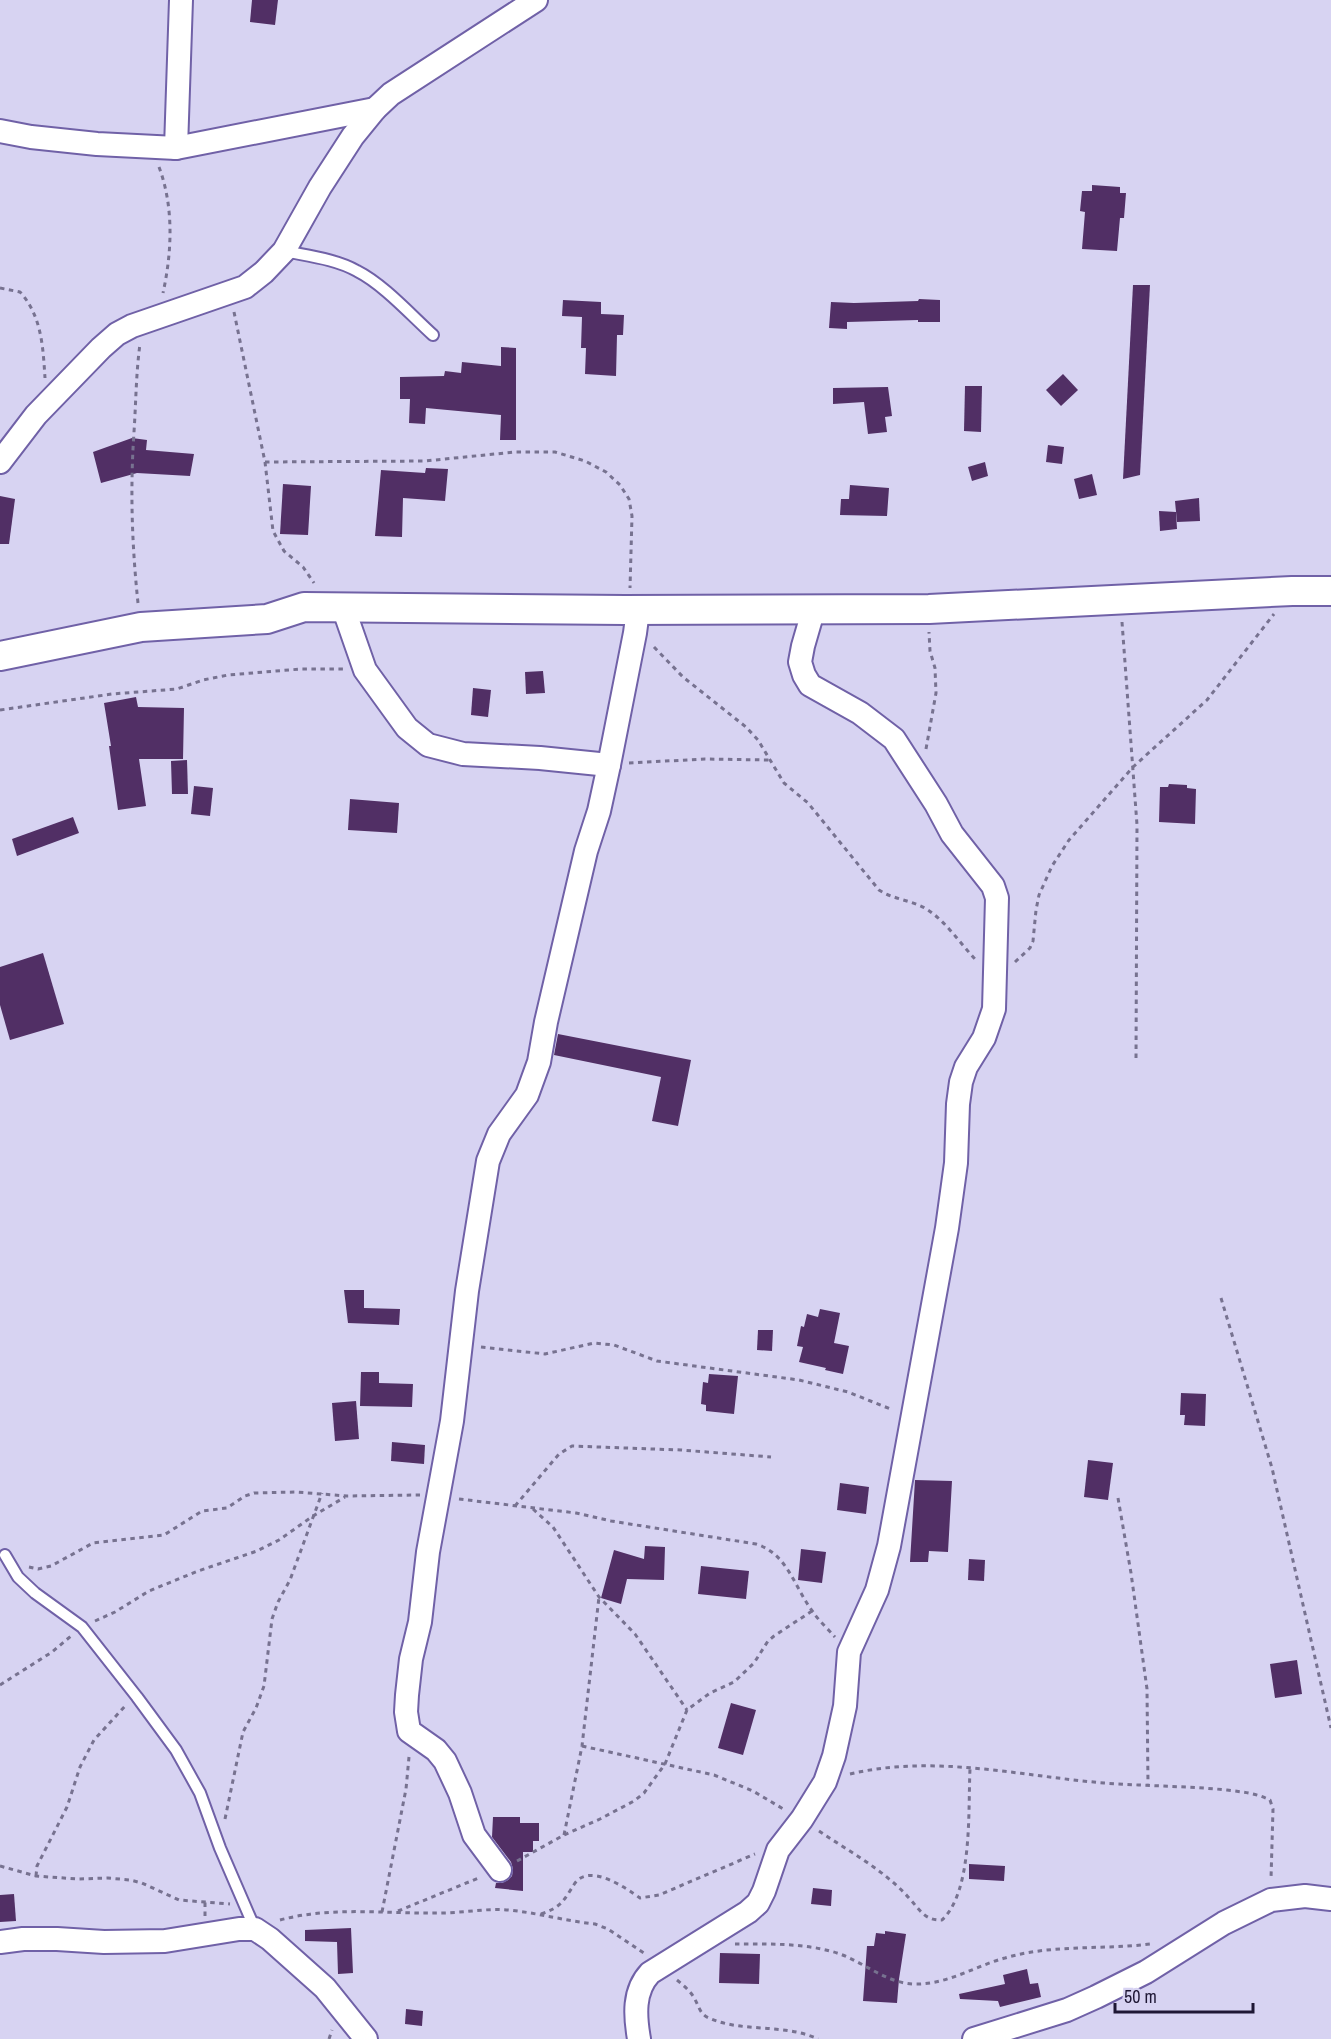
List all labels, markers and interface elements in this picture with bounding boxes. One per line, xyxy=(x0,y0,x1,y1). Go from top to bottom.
scale bar xyxy=(1115,1976,1253,2014)
text: 50 m xyxy=(1124,1984,1157,2009)

